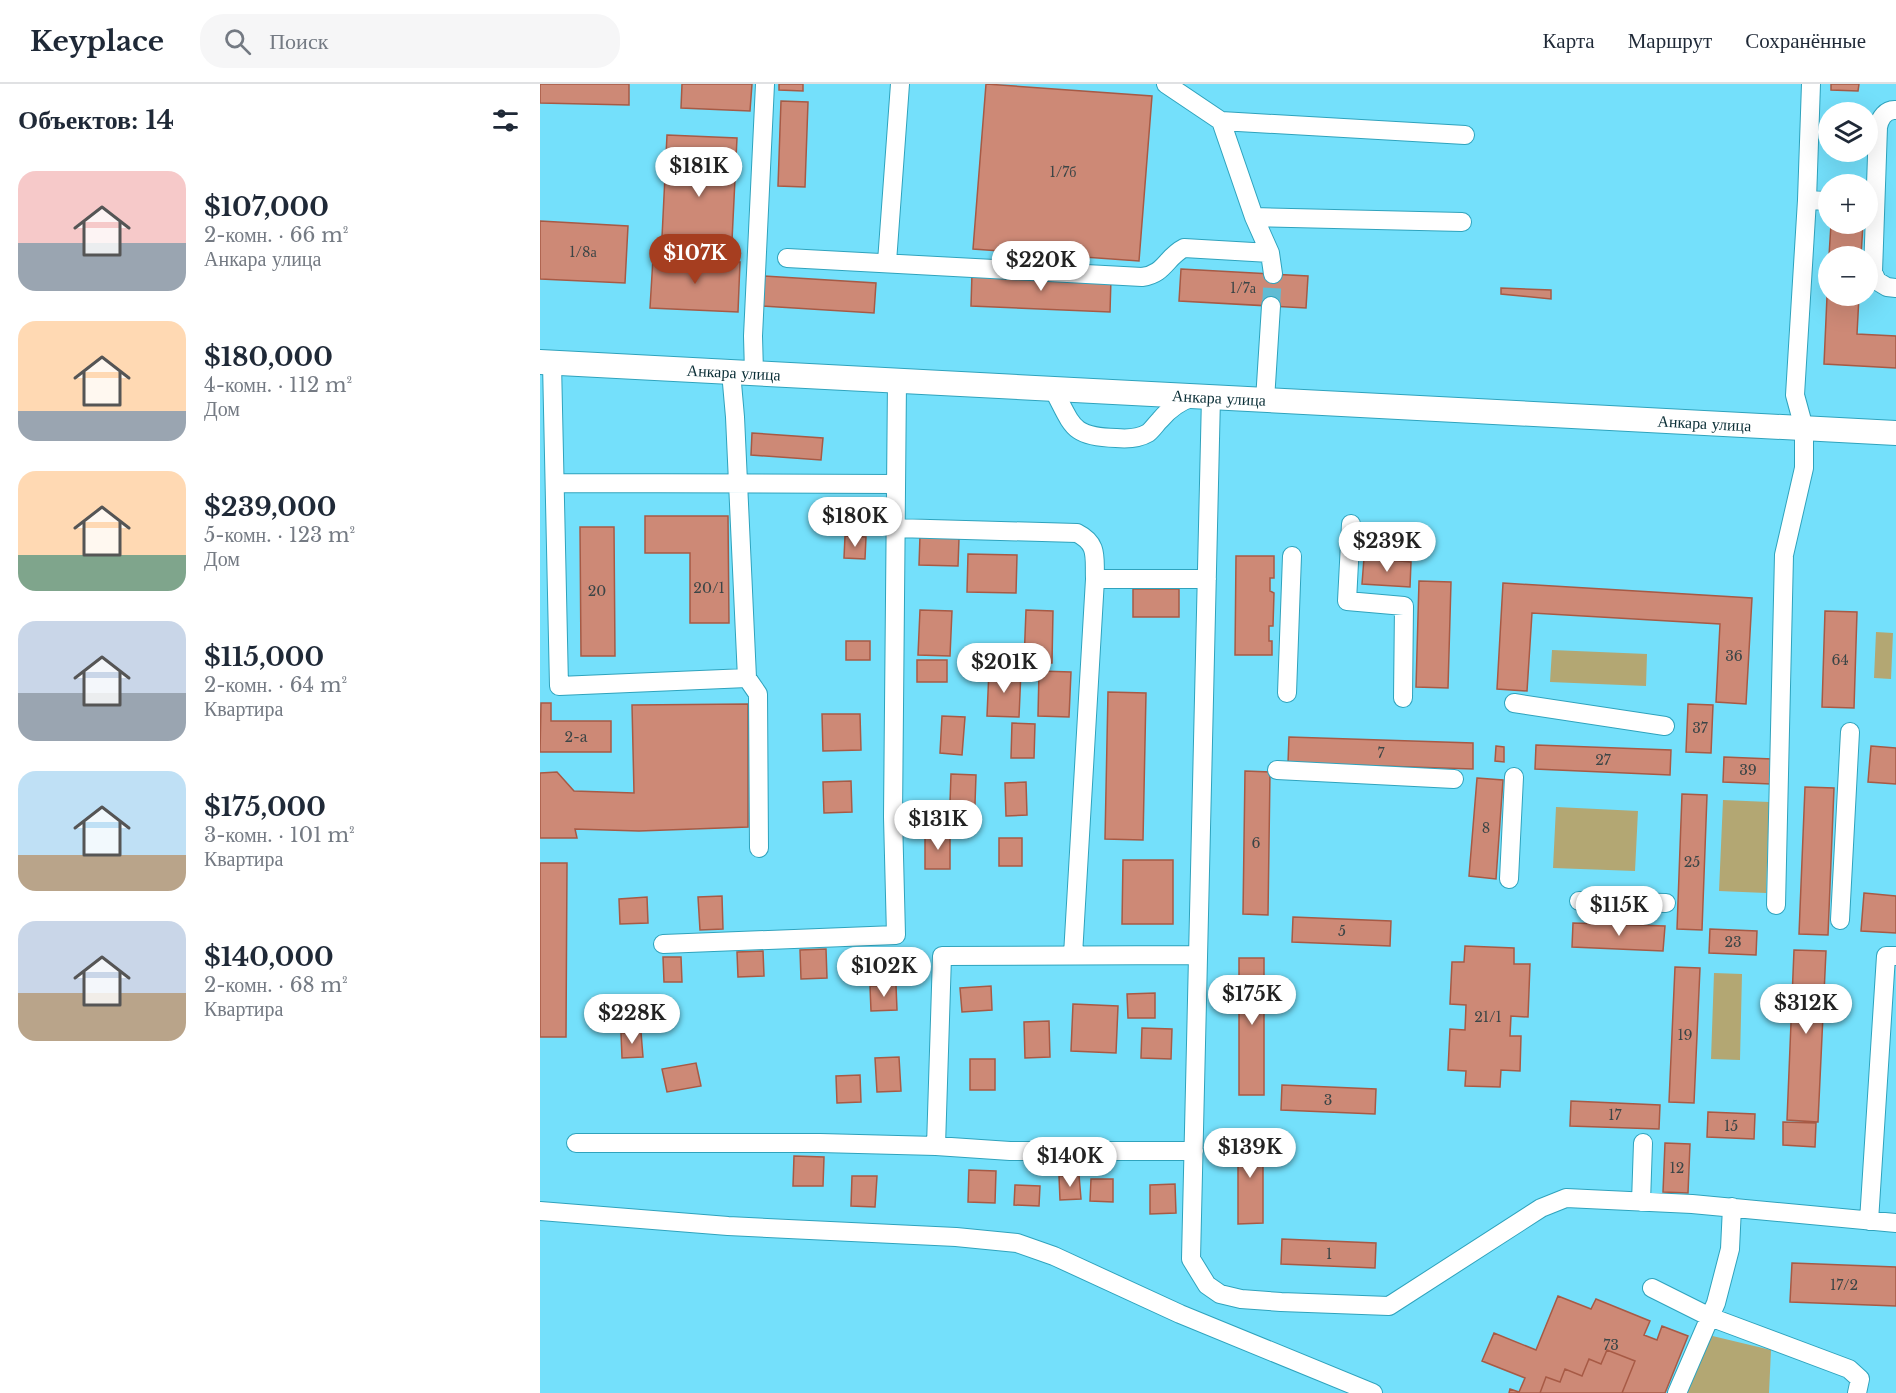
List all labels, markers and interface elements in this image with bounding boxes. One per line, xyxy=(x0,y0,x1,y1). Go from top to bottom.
search box xyxy=(200,14,620,68)
text: Keyplace xyxy=(30,24,164,59)
icon: search xyxy=(221,25,254,58)
text: Поиск xyxy=(269,28,328,55)
text: Карта xyxy=(1543,28,1595,54)
text: Маршрут xyxy=(1628,28,1712,54)
text: Сохранённые xyxy=(1745,28,1866,54)
map controls xyxy=(1818,102,1878,306)
button: layers xyxy=(1818,102,1878,162)
text: Объектов: 14 xyxy=(18,104,174,136)
icon: filters xyxy=(489,104,522,137)
pin: $181K xyxy=(657,147,741,198)
text: $181K xyxy=(669,154,729,178)
house number: 1/7б xyxy=(1050,163,1076,181)
button: + xyxy=(1818,174,1878,234)
text: $107,000 xyxy=(204,191,329,223)
icon: home xyxy=(66,195,138,267)
text: 2-комн. · 66 m² xyxy=(204,223,348,247)
pin: $107K xyxy=(653,234,737,285)
text: $107K xyxy=(663,241,727,265)
pin: $220K xyxy=(999,241,1083,292)
house number: 1/8а xyxy=(569,243,597,261)
button: − xyxy=(1818,246,1878,306)
text: Анкара улица xyxy=(204,247,321,271)
text: $220K xyxy=(1006,248,1076,272)
house number: 1/7а xyxy=(1230,279,1257,297)
text: $180,000 xyxy=(204,341,333,373)
icon: home xyxy=(66,345,138,417)
street label: Анкара улица xyxy=(686,360,781,385)
text: 4-комн. · 112 m² xyxy=(204,373,352,397)
street label: Анкара улица xyxy=(1172,385,1267,410)
text: Дом xyxy=(204,397,240,421)
street label: Анкара улица xyxy=(1657,411,1752,435)
text: $239,000 xyxy=(204,491,336,523)
icon: home xyxy=(66,495,138,567)
pin: $180K xyxy=(813,497,897,548)
text: $180K xyxy=(822,504,888,528)
pin: $239K xyxy=(1345,522,1429,573)
text: 5-комн. · 123 m² xyxy=(204,523,355,547)
text: $239K xyxy=(1353,529,1421,553)
text: Дом xyxy=(204,547,240,571)
house number: 20/1 xyxy=(693,579,725,597)
house number: 20 xyxy=(588,582,606,600)
text: $115,000 xyxy=(204,641,324,673)
pin: $201K xyxy=(962,643,1046,694)
icon: home xyxy=(66,645,138,717)
house number: 36 xyxy=(1725,647,1743,665)
text: $201K xyxy=(971,650,1037,674)
house number: 64 xyxy=(1831,651,1849,669)
text: 2-комн. · 64 m² xyxy=(204,673,347,697)
text: Квартира xyxy=(204,697,283,721)
house number: 37 xyxy=(1692,719,1709,737)
house number: 2-a xyxy=(565,728,588,746)
house number: 7 xyxy=(1377,744,1385,762)
house number: 27 xyxy=(1595,751,1612,769)
house number: 39 xyxy=(1739,761,1757,779)
text: $175,000 xyxy=(204,791,326,823)
icon: home xyxy=(66,795,138,867)
pin: $131K xyxy=(896,800,980,851)
text: $131K xyxy=(908,807,968,831)
house number: 8 xyxy=(1482,819,1490,837)
text: 3-комн. · 101 m² xyxy=(204,823,355,847)
house number: 6 xyxy=(1251,834,1261,852)
text: Квартира xyxy=(204,847,283,871)
house number: 25 xyxy=(1684,853,1700,871)
pin: $115K xyxy=(1577,886,1661,937)
text: $115K xyxy=(1590,893,1648,917)
house number: 5 xyxy=(1338,922,1346,940)
house number: 23 xyxy=(1724,933,1742,951)
text: $140,000 xyxy=(204,941,334,973)
icon: home xyxy=(66,945,138,1017)
pin: $102K xyxy=(842,947,926,998)
text: $102K xyxy=(851,954,917,978)
text: 2-комн. · 68 m² xyxy=(204,973,348,997)
pin: $175K xyxy=(1210,975,1294,1026)
text: $175K xyxy=(1222,982,1282,1006)
pin: $312K xyxy=(1764,984,1848,1035)
text: $312K xyxy=(1774,991,1838,1015)
pin: $228K xyxy=(590,994,674,1045)
text: Квартира xyxy=(204,997,283,1021)
text: $228K xyxy=(598,1001,666,1025)
house number: 21/1 xyxy=(1474,1008,1502,1026)
house number: 19 xyxy=(1677,1026,1693,1044)
house number: 3 xyxy=(1324,1091,1332,1109)
house number: 17 xyxy=(1608,1106,1623,1124)
house number: 15 xyxy=(1724,1117,1738,1135)
pin: $139K xyxy=(1208,1128,1292,1179)
text: $139K xyxy=(1218,1135,1282,1159)
pin: $140K xyxy=(1028,1137,1112,1188)
text: $140K xyxy=(1037,1144,1103,1168)
house number: 12 xyxy=(1670,1159,1684,1177)
house number: 1 xyxy=(1326,1245,1332,1263)
house number: 17/2 xyxy=(1830,1276,1858,1294)
house number: 73 xyxy=(1603,1336,1619,1354)

